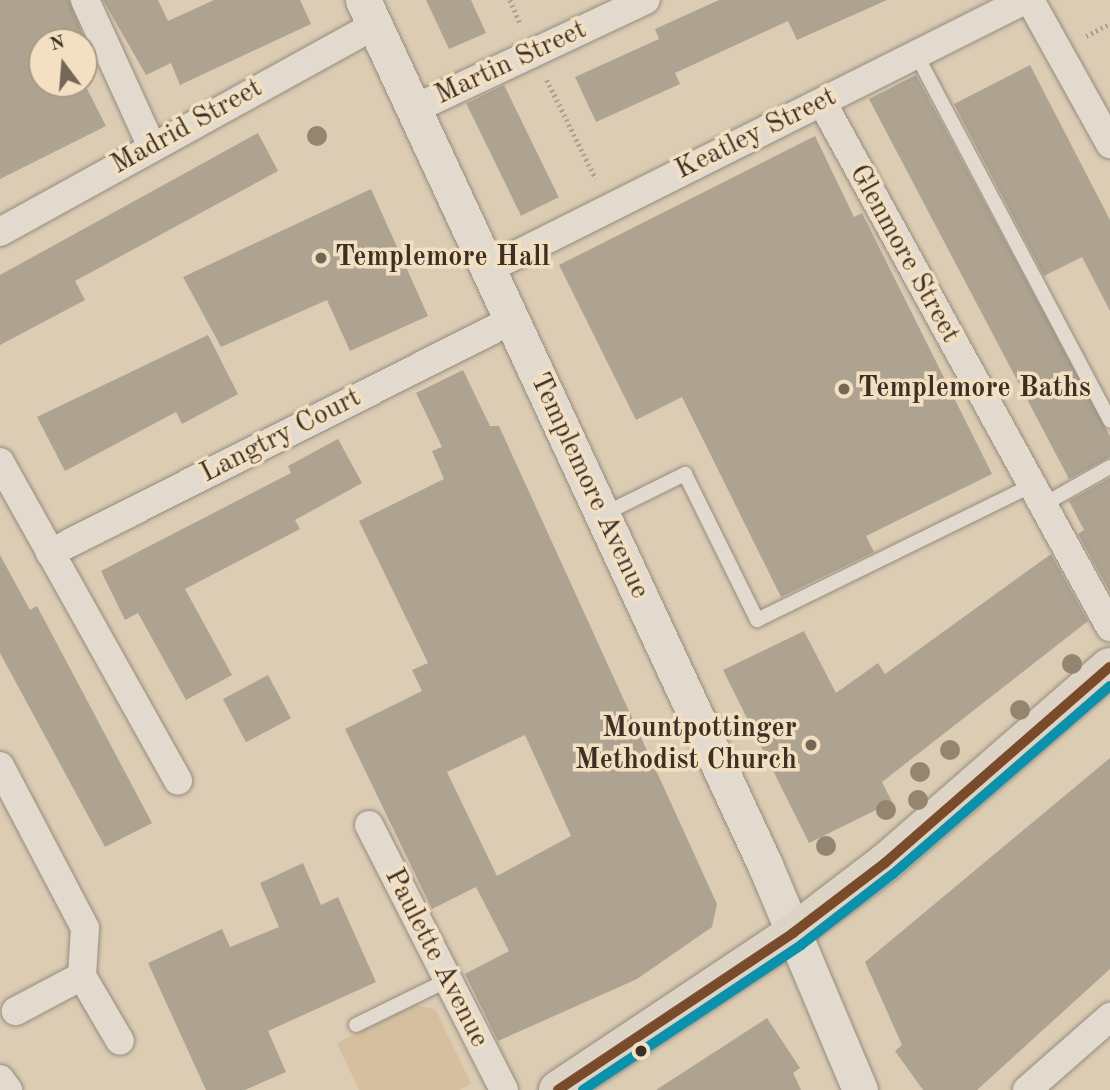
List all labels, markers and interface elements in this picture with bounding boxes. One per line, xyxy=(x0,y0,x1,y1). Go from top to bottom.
street label: Martin Street xyxy=(430,13,592,113)
north arrow xyxy=(28,28,98,98)
text: N xyxy=(48,33,67,55)
street label: Madrid Street xyxy=(106,72,268,182)
street label: Keatley Street xyxy=(670,81,842,187)
street label: Glenmore Street xyxy=(841,159,967,349)
place label: Templemore Hall xyxy=(335,241,550,275)
marker: Templemore Hall xyxy=(313,250,329,266)
street label: Templemore Avenue xyxy=(522,368,656,604)
place label: Templemore Baths xyxy=(858,372,1091,406)
street label: Langtry Court xyxy=(195,381,367,491)
marker: Templemore Baths xyxy=(836,381,852,397)
place label: Mountpottinger Methodist Church xyxy=(575,712,797,778)
marker: Mountpottinger Methodist Church xyxy=(803,737,819,753)
street label: Paulette Avenue xyxy=(376,863,496,1053)
unlabelled marker xyxy=(634,1044,648,1058)

